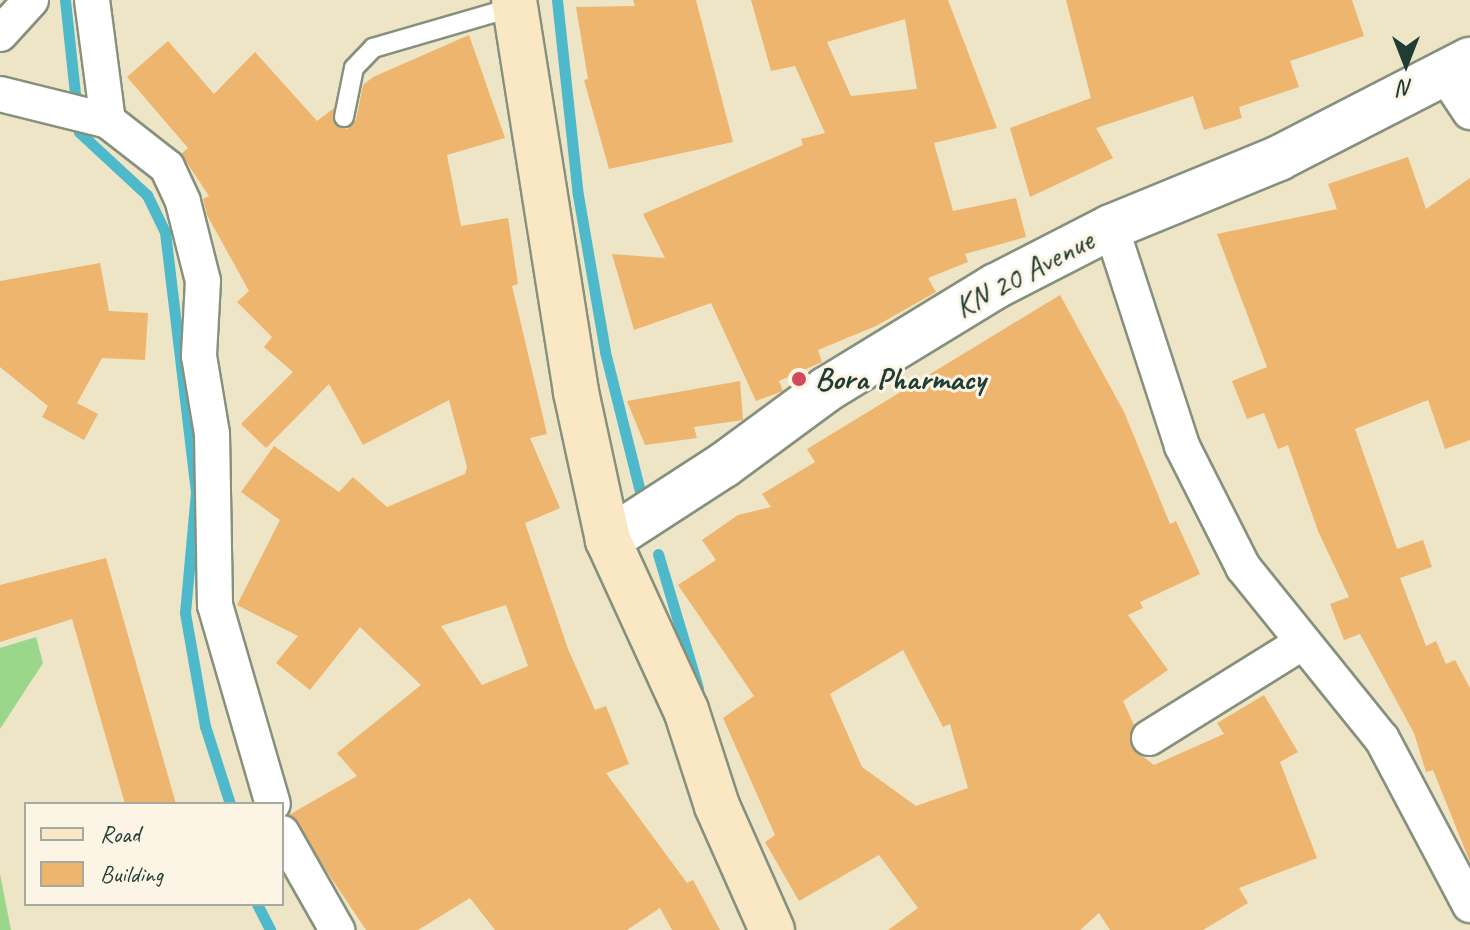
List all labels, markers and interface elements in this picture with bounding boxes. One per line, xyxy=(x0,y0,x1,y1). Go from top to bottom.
north arrow xyxy=(1366,24,1446,104)
text: N xyxy=(1399,74,1413,102)
street label: KN 20 Avenue xyxy=(948,221,1100,327)
place label: Bora Pharmacy xyxy=(815,360,986,398)
marker: Bora Pharmacy xyxy=(790,370,808,388)
legend xyxy=(24,802,284,906)
text: Road xyxy=(100,819,140,849)
text: Building xyxy=(100,859,163,889)

